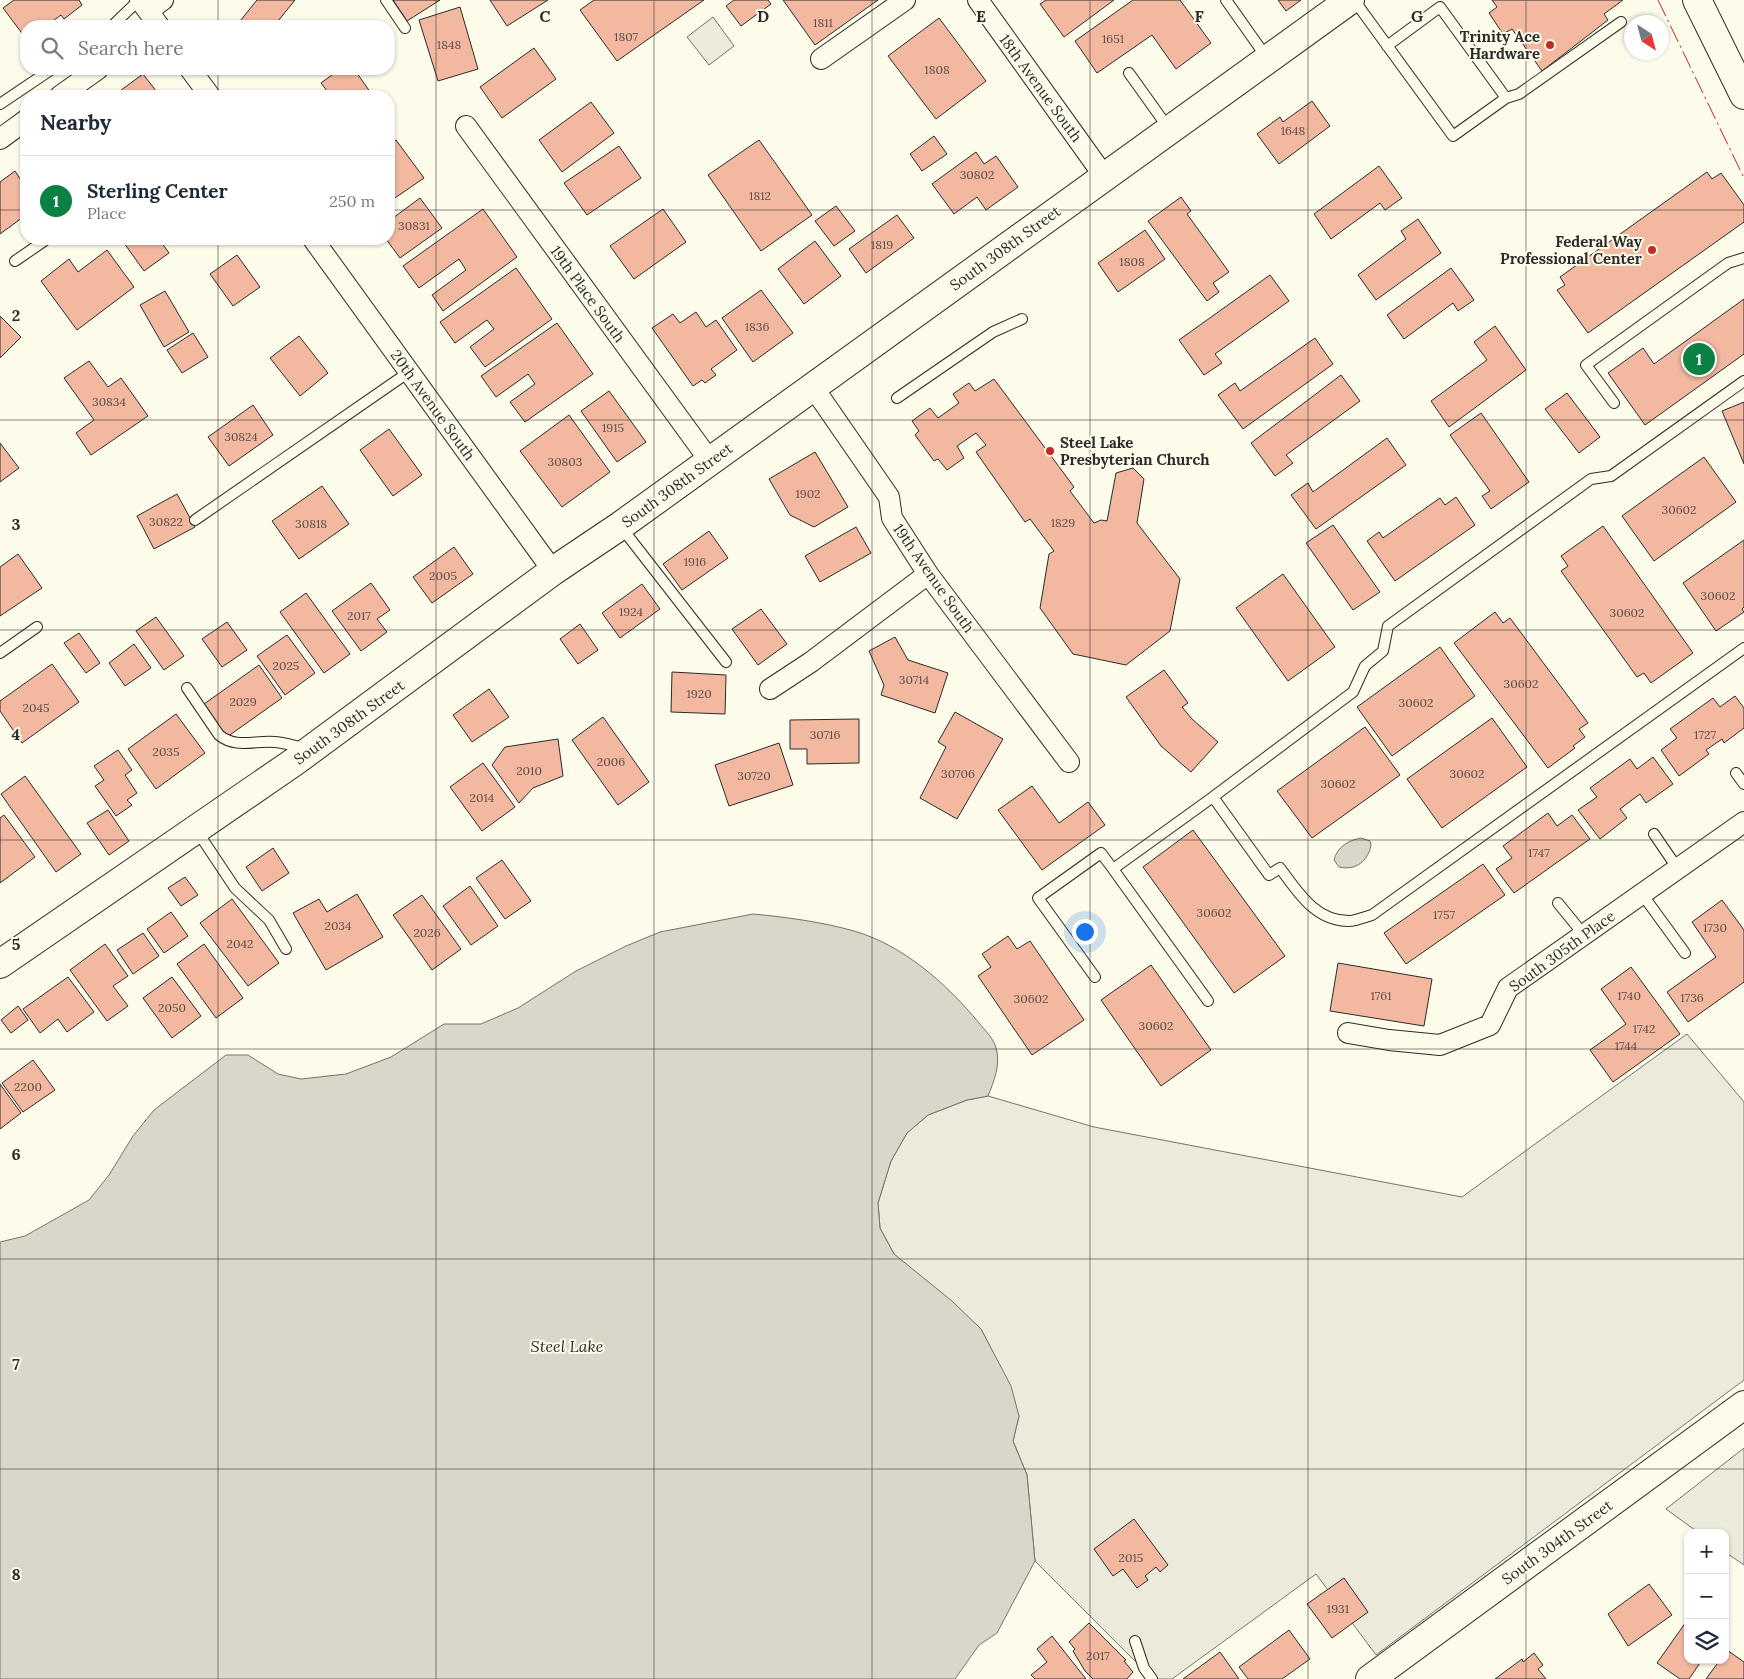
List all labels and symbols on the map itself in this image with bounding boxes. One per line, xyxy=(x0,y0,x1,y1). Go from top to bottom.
text: C xyxy=(539,6,551,26)
text: D xyxy=(757,6,769,26)
text: E xyxy=(976,6,986,26)
text: F xyxy=(1194,6,1204,26)
text: G xyxy=(1411,6,1423,26)
house number: 1811 xyxy=(813,15,833,30)
north arrow xyxy=(1624,15,1669,60)
place label: Trinity Ace Hardware xyxy=(1460,27,1540,63)
house number: 1807 xyxy=(614,29,638,44)
street label: 18th Avenue South xyxy=(996,30,1086,146)
house number: 1651 xyxy=(1102,31,1124,46)
house number: 1848 xyxy=(437,37,461,52)
marker: Trinity Ace Hardware xyxy=(1544,39,1556,51)
house number: 1808 xyxy=(924,62,950,77)
house number: 1648 xyxy=(1281,123,1306,138)
house number: 30802 xyxy=(960,167,994,182)
house number: 1812 xyxy=(749,188,771,203)
street label: South 308th Street xyxy=(946,201,1064,295)
house number: 30831 xyxy=(398,218,430,233)
place label: Federal Way Professional Center xyxy=(1500,232,1643,268)
house number: 1819 xyxy=(871,237,893,252)
street label: 19th Place South xyxy=(547,242,629,346)
marker: Federal Way Professional Center xyxy=(1646,244,1658,256)
house number: 1808 xyxy=(1119,254,1145,269)
text: 2 xyxy=(12,305,20,325)
house number: 1836 xyxy=(745,319,769,334)
pin: 1 xyxy=(1683,340,1715,378)
street label: 20th Avenue South xyxy=(387,346,479,464)
house number: 30834 xyxy=(92,394,127,409)
house number: 1915 xyxy=(602,420,624,435)
house number: 30824 xyxy=(224,429,258,444)
place label: Steel Lake Presbyterian Church xyxy=(1060,433,1210,469)
street label: South 308th Street xyxy=(618,438,736,532)
marker: Steel Lake Presbyterian Church xyxy=(1044,445,1056,457)
house number: 30803 xyxy=(547,454,583,469)
house number: 1902 xyxy=(795,486,821,501)
house number: 30602 xyxy=(1662,502,1696,517)
text: 3 xyxy=(12,514,21,534)
house number: 30822 xyxy=(149,514,183,529)
house number: 1829 xyxy=(1051,515,1075,530)
house number: 30818 xyxy=(295,516,327,531)
street label: 19th Avenue South xyxy=(889,520,979,636)
house number: 1916 xyxy=(684,554,706,569)
house number: 2005 xyxy=(429,568,457,583)
house number: 30602 xyxy=(1701,588,1735,603)
house number: 1924 xyxy=(619,604,643,619)
house number: 30602 xyxy=(1610,605,1644,620)
house number: 2017 xyxy=(347,608,371,623)
house number: 2025 xyxy=(273,658,299,673)
house number: 30714 xyxy=(899,672,930,687)
street label: South 308th Street xyxy=(290,675,408,769)
house number: 30602 xyxy=(1504,676,1538,691)
house number: 1920 xyxy=(686,686,712,701)
house number: 2029 xyxy=(229,694,257,709)
house number: 30602 xyxy=(1399,695,1433,710)
house number: 2045 xyxy=(23,700,49,715)
text: 4 xyxy=(12,724,21,744)
house number: 30716 xyxy=(810,727,840,742)
house number: 1727 xyxy=(1694,727,1716,742)
house number: 2035 xyxy=(152,744,180,759)
house number: 2006 xyxy=(597,754,625,769)
house number: 2010 xyxy=(516,763,542,778)
house number: 30706 xyxy=(941,766,975,781)
house number: 30602 xyxy=(1450,766,1484,781)
house number: 30720 xyxy=(737,768,771,783)
house number: 30602 xyxy=(1321,776,1355,791)
house number: 2014 xyxy=(470,790,495,805)
house number: 1747 xyxy=(1528,845,1550,860)
house number: 30602 xyxy=(1197,905,1231,920)
street label: South 305th Place xyxy=(1505,906,1619,996)
house number: 1757 xyxy=(1433,907,1455,922)
house number: 2034 xyxy=(324,918,352,933)
your location xyxy=(1072,919,1098,945)
house number: 1730 xyxy=(1703,920,1727,935)
house number: 2026 xyxy=(413,925,441,940)
text: 5 xyxy=(12,934,21,954)
house number: 2042 xyxy=(227,936,253,951)
house number: 1761 xyxy=(1370,988,1392,1003)
house number: 1740 xyxy=(1617,988,1641,1003)
house number: 1736 xyxy=(1680,990,1704,1005)
house number: 30602 xyxy=(1014,991,1048,1006)
house number: 2050 xyxy=(158,1000,186,1015)
house number: 30602 xyxy=(1139,1018,1173,1033)
house number: 1742 xyxy=(1633,1021,1655,1036)
house number: 1744 xyxy=(1615,1038,1638,1053)
house number: 2200 xyxy=(14,1079,42,1094)
text: 6 xyxy=(11,1144,21,1164)
water label: Steel Lake xyxy=(531,1336,604,1356)
text: 7 xyxy=(12,1354,20,1374)
street label: South 304th Street xyxy=(1498,1495,1616,1588)
house number: 2015 xyxy=(1119,1550,1143,1565)
text: 8 xyxy=(11,1564,21,1584)
house number: 1931 xyxy=(1327,1601,1349,1616)
house number: 2017 xyxy=(1086,1648,1110,1663)

